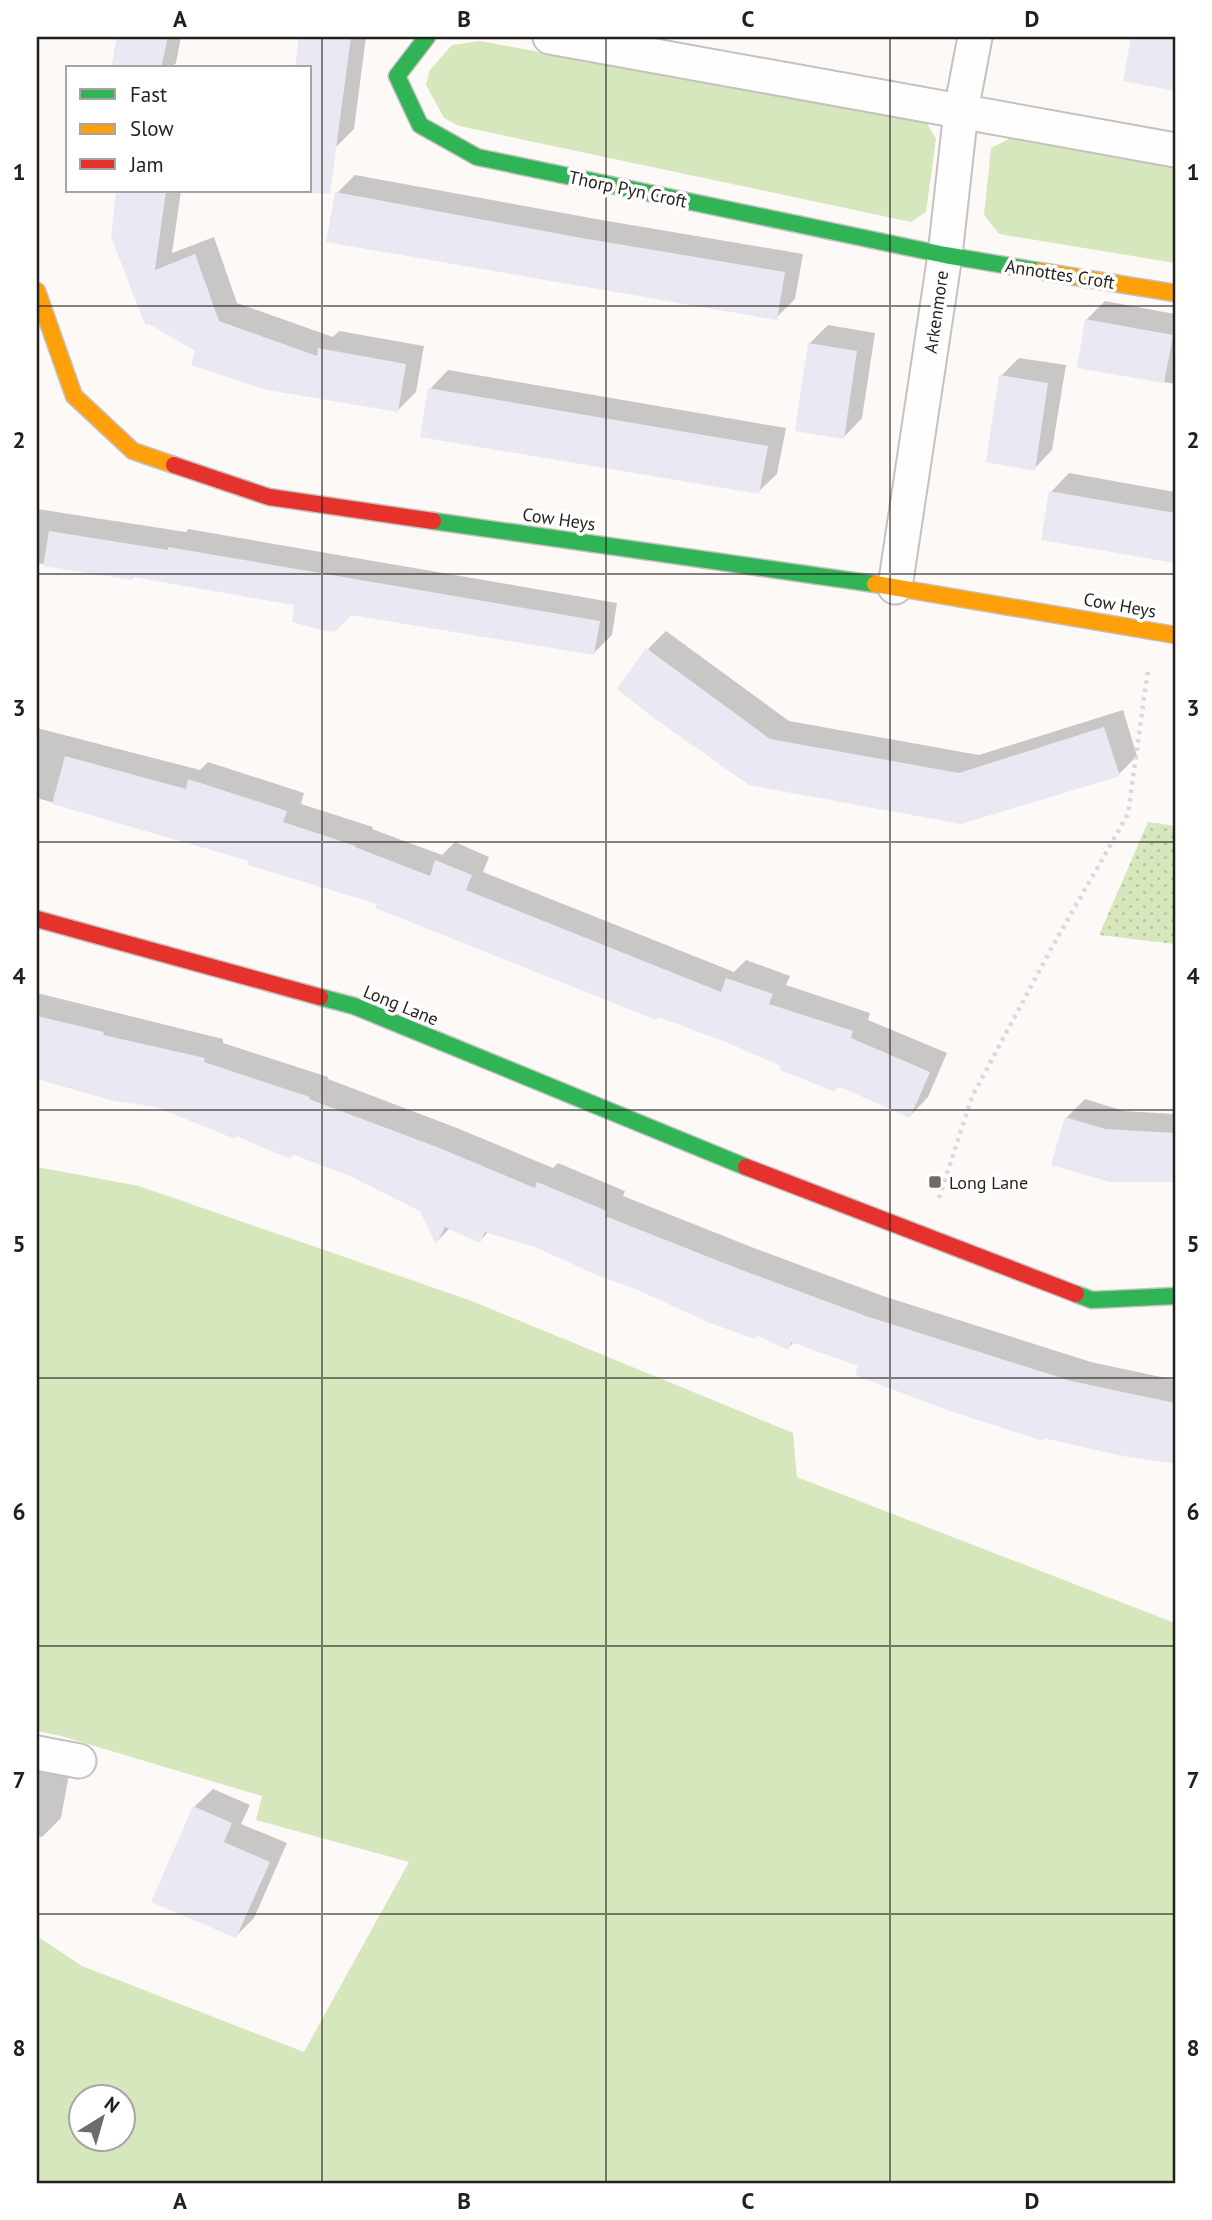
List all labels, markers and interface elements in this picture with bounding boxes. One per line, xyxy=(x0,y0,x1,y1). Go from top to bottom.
text: A xyxy=(173,4,187,33)
text: B xyxy=(457,4,471,33)
text: C xyxy=(742,4,755,33)
text: D xyxy=(1025,4,1039,33)
legend xyxy=(66,66,312,192)
text: Fast xyxy=(130,81,167,108)
text: Slow xyxy=(130,115,174,142)
text: Jam xyxy=(129,151,164,178)
text: 1 xyxy=(12,157,26,186)
text: 1 xyxy=(1186,157,1200,186)
street label: Thorp Pyn Croft xyxy=(567,165,689,213)
street label: Annottes Croft xyxy=(1004,254,1116,294)
street label: Arkenmore xyxy=(919,269,953,355)
text: 2 xyxy=(12,425,26,454)
text: 2 xyxy=(1186,425,1200,454)
street label: Cow Heys xyxy=(521,502,597,536)
street label: Cow Heys xyxy=(1082,587,1158,623)
text: 3 xyxy=(12,693,26,722)
text: 3 xyxy=(1186,693,1200,722)
text: 4 xyxy=(12,961,26,990)
text: 4 xyxy=(1186,961,1200,990)
street label: Long Lane xyxy=(360,980,442,1030)
place label: Long Lane xyxy=(949,1171,1028,1194)
marker: Long Lane xyxy=(927,1174,943,1190)
text: 5 xyxy=(12,1229,26,1258)
text: 5 xyxy=(1186,1229,1200,1258)
text: 6 xyxy=(12,1497,26,1526)
text: 6 xyxy=(1186,1497,1200,1526)
text: 7 xyxy=(12,1765,26,1794)
text: 7 xyxy=(1186,1765,1200,1794)
text: 8 xyxy=(12,2033,26,2062)
text: 8 xyxy=(1186,2033,1200,2062)
north arrow xyxy=(66,2084,136,2154)
text: N xyxy=(100,2091,124,2118)
text: A xyxy=(173,2186,187,2215)
text: B xyxy=(457,2186,471,2215)
text: C xyxy=(742,2186,755,2215)
text: D xyxy=(1025,2186,1039,2215)

